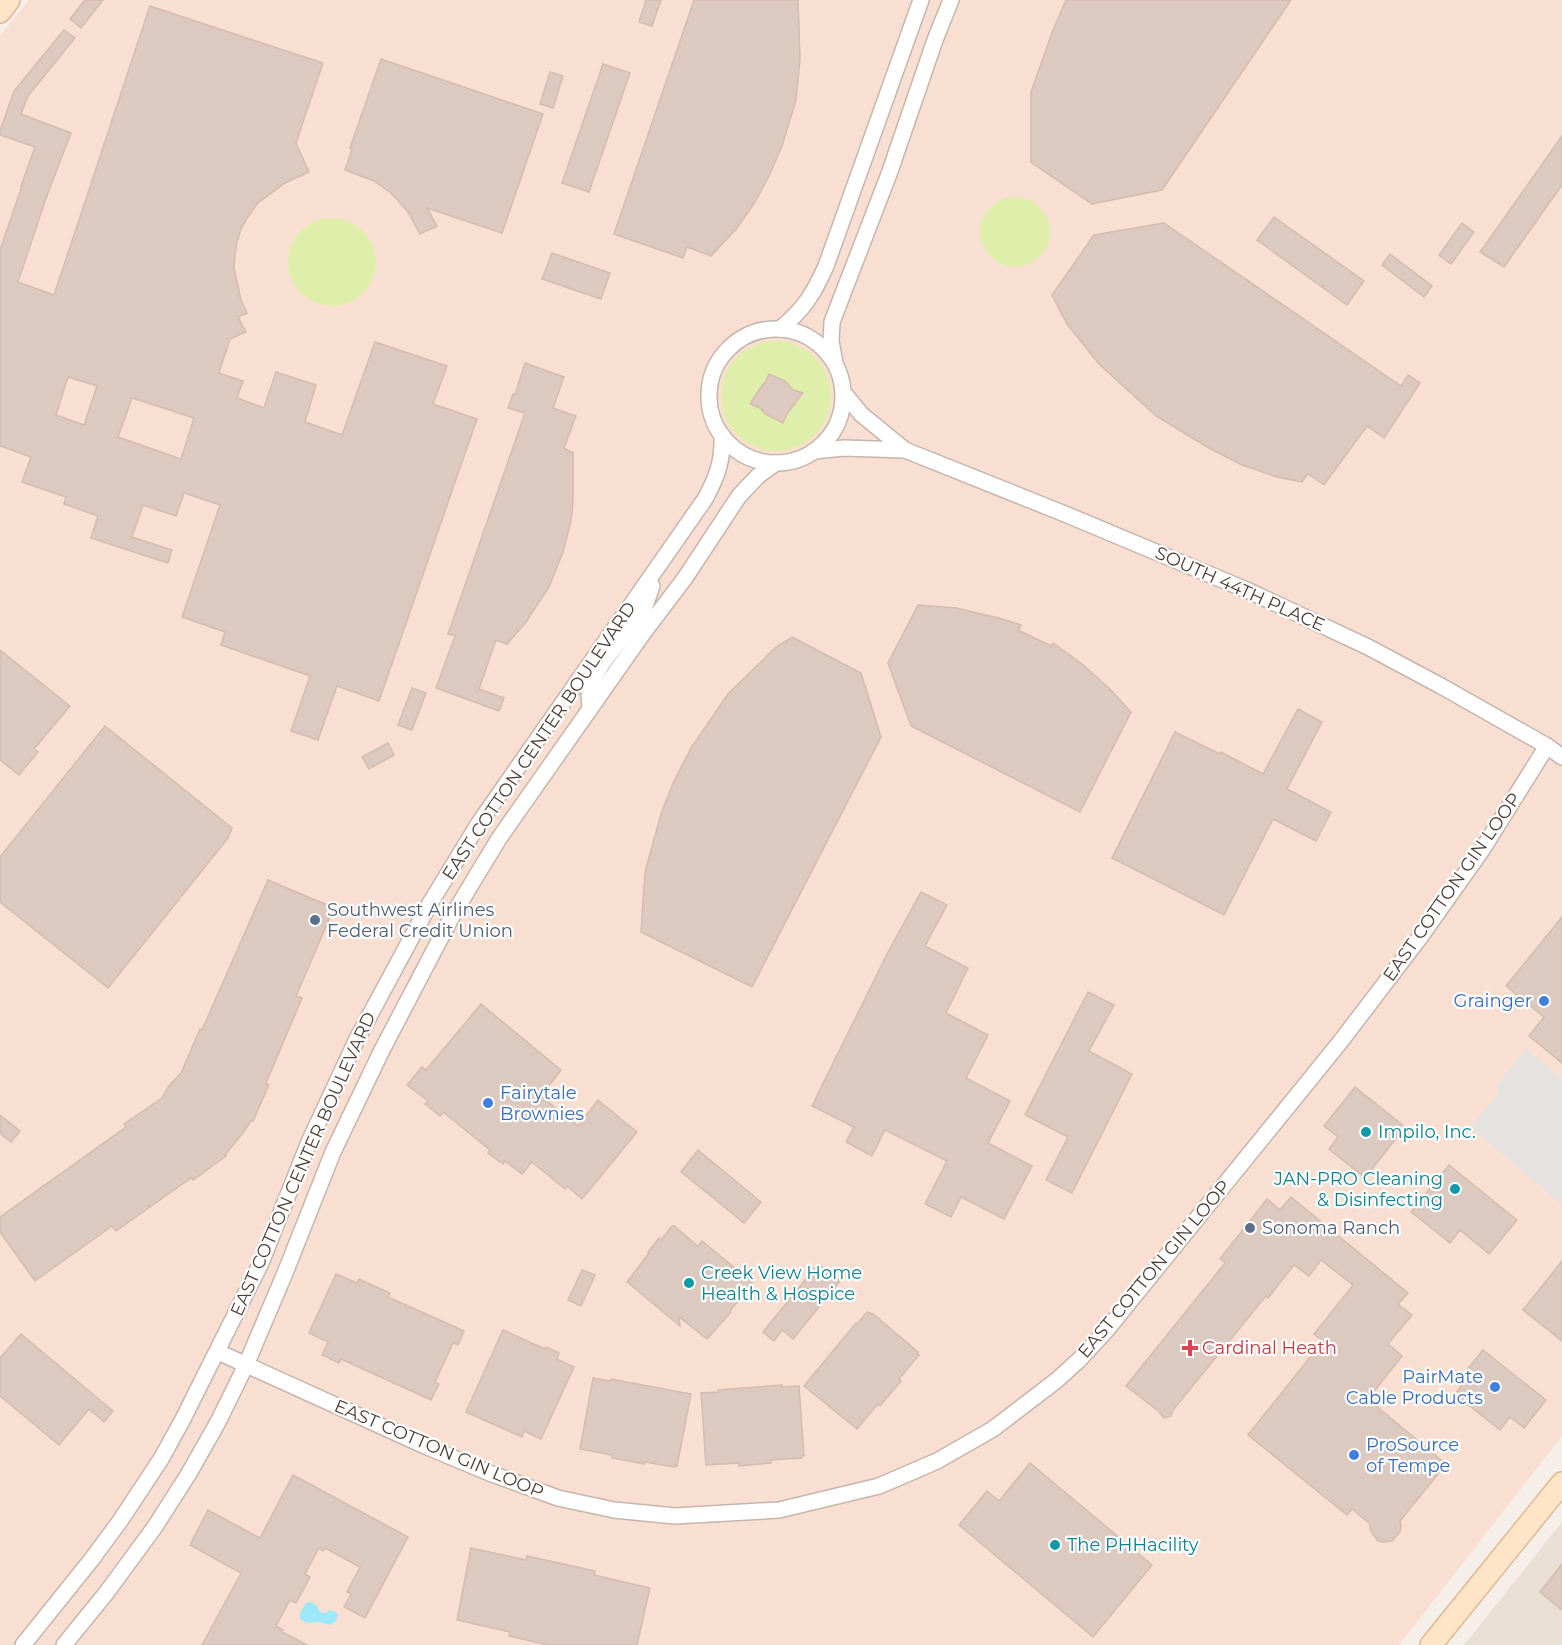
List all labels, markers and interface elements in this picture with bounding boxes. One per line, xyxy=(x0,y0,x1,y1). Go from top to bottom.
street label: SOUTH 44TH PLACE xyxy=(1152,542,1328,636)
street label: EAST COTTON CENTER BOULEVARD xyxy=(437,598,641,884)
street label: EAST COTTON GIN LOOP xyxy=(1378,788,1526,986)
place label: Southwest Airlines Federal Credit Union xyxy=(327,899,513,942)
marker: Southwest Airlines Federal Credit Union xyxy=(308,913,322,927)
place label: Grainger xyxy=(1454,990,1532,1012)
marker: Grainger xyxy=(1537,994,1551,1008)
street label: EAST COTTON CENTER BOULEVARD xyxy=(226,1008,380,1320)
place label: Fairytale Brownies xyxy=(500,1082,584,1125)
marker: Fairytale Brownies xyxy=(481,1096,495,1110)
place label: Impilo, Inc. xyxy=(1378,1121,1476,1143)
marker: Impilo, Inc. xyxy=(1359,1125,1373,1139)
place label: JAN-PRO Cleaning & Disinfecting xyxy=(1273,1168,1443,1211)
street label: EAST COTTON GIN LOOP xyxy=(1073,1176,1235,1362)
marker: JAN-PRO Cleaning & Disinfecting xyxy=(1448,1182,1462,1196)
place label: Sonoma Ranch xyxy=(1262,1217,1400,1239)
marker: Sonoma Ranch xyxy=(1243,1221,1257,1235)
place label: Creek View Home Health & Hospice xyxy=(701,1262,862,1305)
marker: Creek View Home Health & Hospice xyxy=(682,1276,696,1290)
place label: Cardinal Heath xyxy=(1202,1337,1337,1359)
marker: Cardinal Heath xyxy=(1183,1341,1197,1355)
place label: PairMate Cable Products xyxy=(1346,1366,1483,1409)
marker: PairMate Cable Products xyxy=(1488,1380,1502,1394)
street label: EAST COTTON GIN LOOP xyxy=(331,1395,547,1503)
place label: ProSource of Tempe xyxy=(1366,1434,1459,1477)
marker: ProSource of Tempe xyxy=(1347,1448,1361,1462)
place label: The PHHacility xyxy=(1067,1534,1199,1556)
marker: The PHHacility xyxy=(1048,1538,1062,1552)

